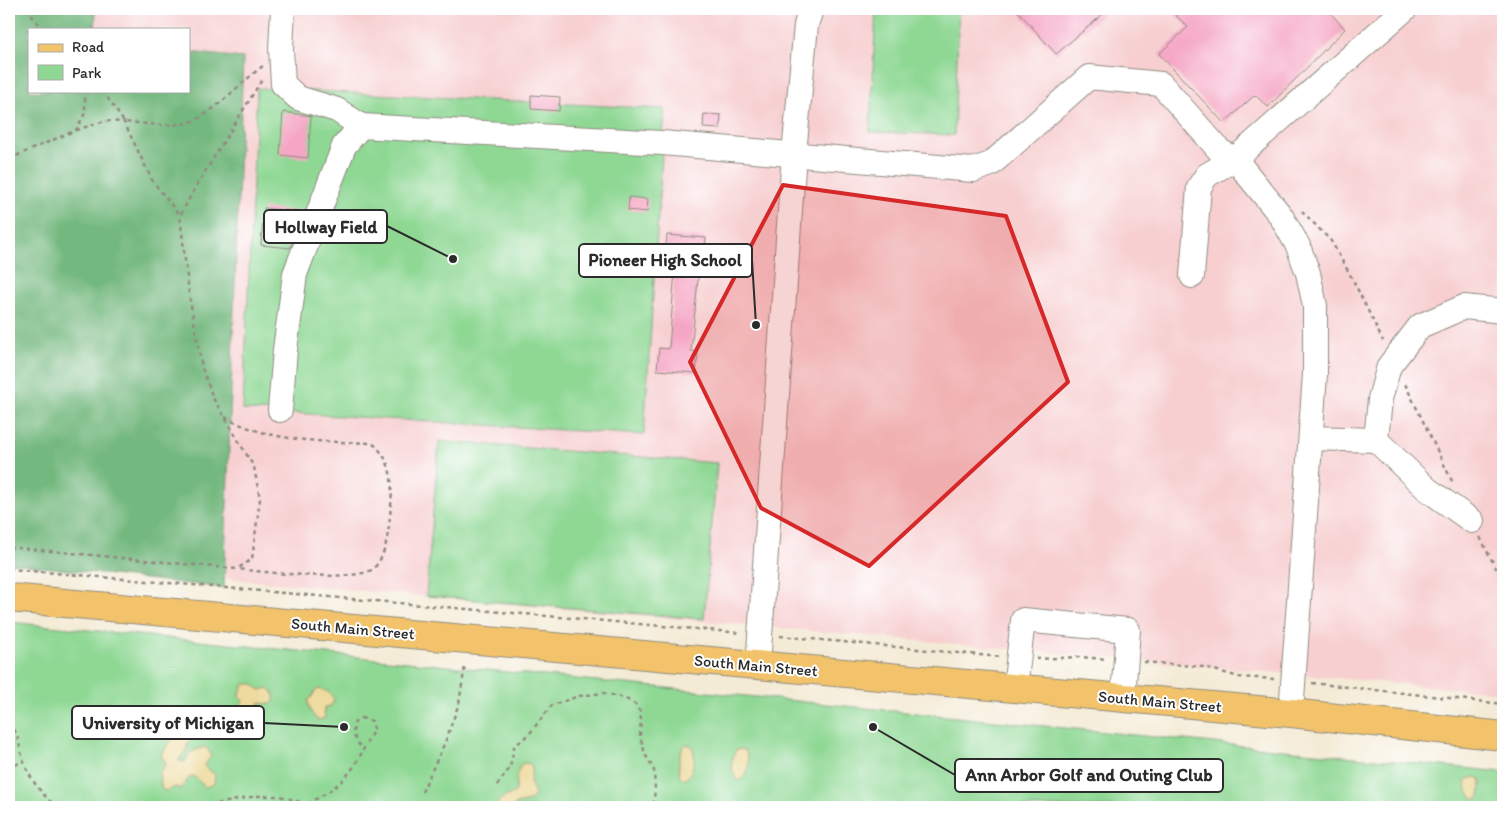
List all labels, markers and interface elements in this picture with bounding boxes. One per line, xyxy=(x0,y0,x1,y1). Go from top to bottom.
legend xyxy=(28,28,190,92)
text: Road xyxy=(72,38,105,56)
text: Park xyxy=(72,64,102,82)
callout: Hollway Field xyxy=(264,210,387,243)
text: Hollway Field xyxy=(275,216,378,238)
callout: Pioneer High School xyxy=(579,244,752,277)
text: Pioneer High School xyxy=(588,249,743,271)
street label: South Main Street xyxy=(290,614,416,643)
street label: South Main Street xyxy=(693,651,819,680)
street label: South Main Street xyxy=(1097,687,1223,716)
callout: University of Michigan xyxy=(72,706,264,739)
text: University of Michigan xyxy=(82,712,254,734)
callout: Ann Arbor Golf and Outing Club xyxy=(955,759,1223,792)
text: Ann Arbor Golf and Outing Club xyxy=(964,764,1213,786)

